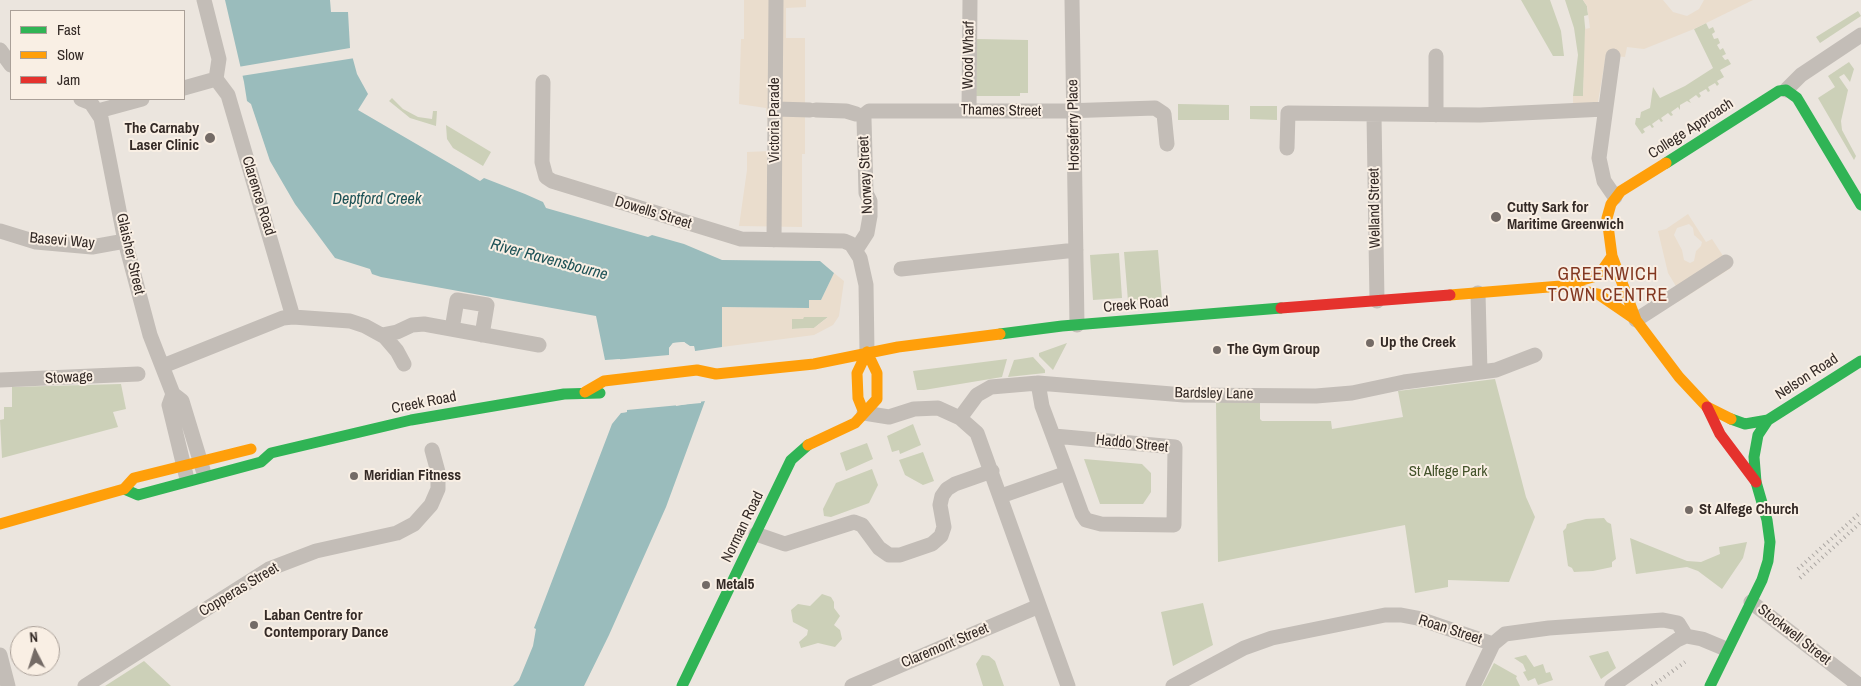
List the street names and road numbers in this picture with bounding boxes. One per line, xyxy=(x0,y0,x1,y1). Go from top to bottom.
street label: Wood Wharf xyxy=(959,21,979,89)
street label: Victoria Parade xyxy=(766,77,784,163)
street label: Horseferry Place xyxy=(1064,79,1084,171)
street label: College Approach xyxy=(1645,95,1737,163)
street label: Thames Street xyxy=(961,101,1041,121)
street label: Norway Street xyxy=(855,136,877,214)
street label: Clarence Road xyxy=(237,154,279,238)
street label: Welland Street xyxy=(1365,168,1385,248)
street label: Dowells Street xyxy=(612,193,694,233)
street label: Glaisher Street xyxy=(112,212,148,296)
street label: Basevi Way xyxy=(29,229,95,253)
street label: Creek Road xyxy=(1103,293,1169,317)
street label: Nelson Road xyxy=(1772,350,1842,404)
street label: Stowage xyxy=(45,368,93,388)
street label: Bardsley Lane xyxy=(1175,384,1253,404)
street label: Creek Road xyxy=(390,388,458,418)
street label: Haddo Street xyxy=(1095,431,1169,457)
street label: Norman Road xyxy=(718,489,768,565)
street label: Copperas Street xyxy=(196,559,282,621)
street label: Stockwell Street xyxy=(1754,601,1834,669)
street label: Roan Street xyxy=(1416,611,1484,649)
street label: Claremont Street xyxy=(899,620,991,672)

